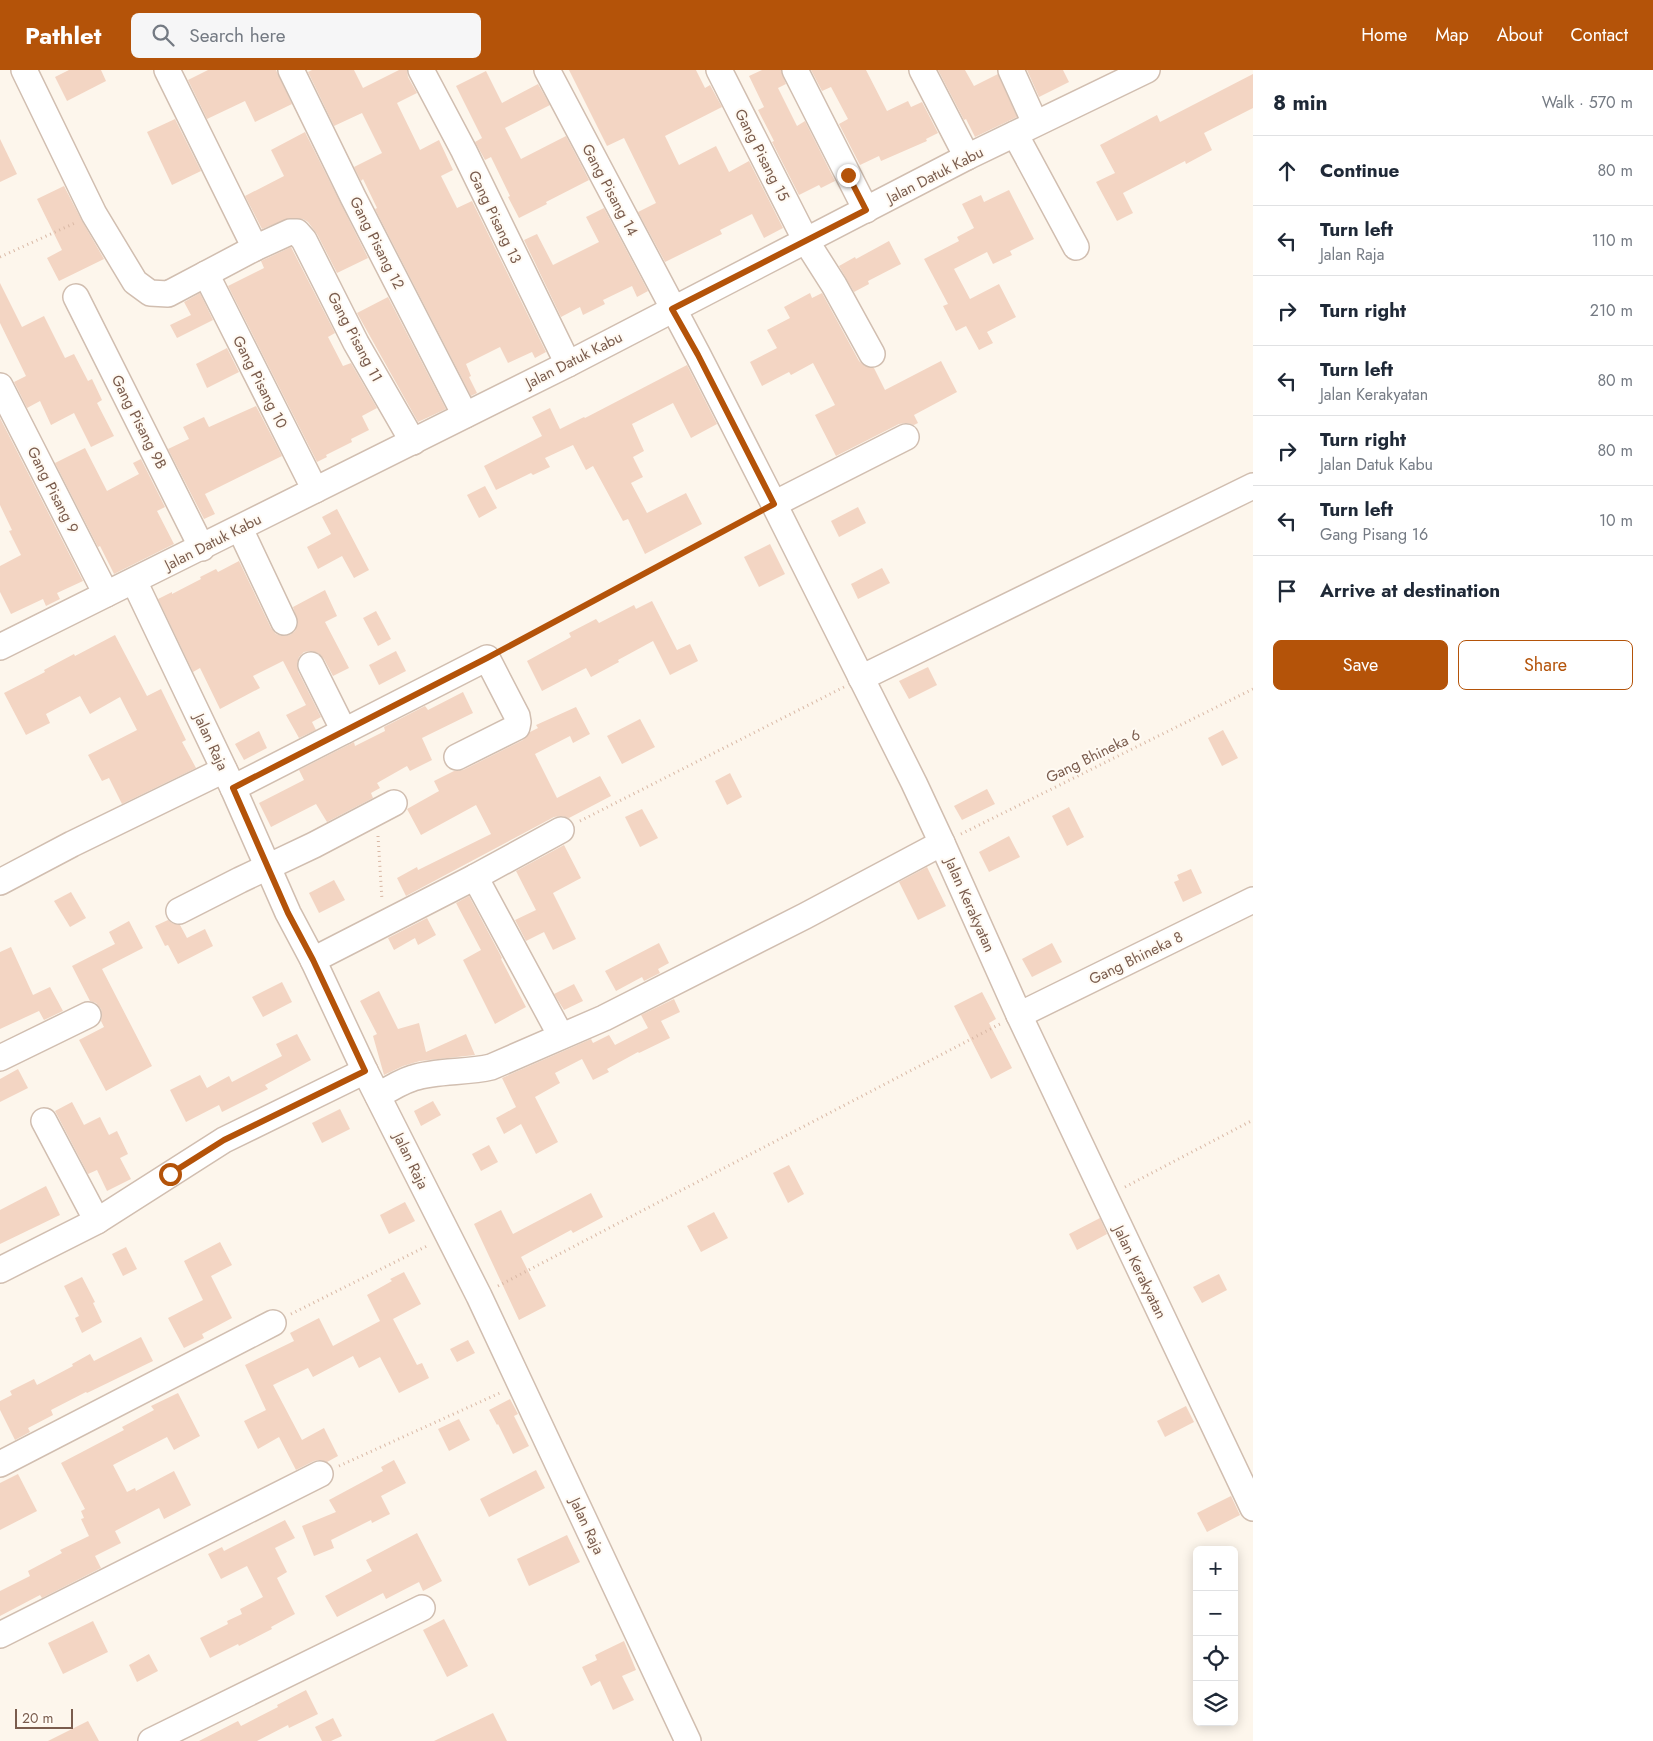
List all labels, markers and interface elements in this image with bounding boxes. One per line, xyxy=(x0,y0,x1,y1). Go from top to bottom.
search box xyxy=(131,13,481,58)
text: Pathlet xyxy=(25,18,101,53)
icon: search xyxy=(149,21,177,49)
text: Search here xyxy=(189,22,285,49)
text: Home xyxy=(1361,22,1407,48)
text: Map xyxy=(1435,22,1469,48)
text: About xyxy=(1497,22,1542,48)
text: Contact xyxy=(1570,22,1628,48)
text: 8 min xyxy=(1273,88,1328,118)
text: Walk · 570 m xyxy=(1542,91,1633,114)
street label: Gang Pisang 15 xyxy=(729,105,795,205)
street label: Gang Pisang 14 xyxy=(576,140,644,240)
street label: Jalan Datuk Kabu xyxy=(881,141,987,210)
icon: ahead xyxy=(1273,157,1301,185)
text: Continue xyxy=(1320,157,1399,184)
text: 80 m xyxy=(1597,159,1633,182)
route end xyxy=(837,164,860,187)
street label: Gang Pisang 13 xyxy=(463,167,527,267)
street label: Gang Pisang 12 xyxy=(344,193,410,293)
text: Turn left xyxy=(1320,216,1393,243)
icon: left xyxy=(1273,227,1301,255)
text: 110 m xyxy=(1592,229,1633,252)
text: Jalan Raja xyxy=(1320,243,1384,266)
street label: Gang Pisang 11 xyxy=(322,288,388,386)
icon: right xyxy=(1273,297,1301,325)
text: Turn right xyxy=(1320,297,1406,324)
text: 210 m xyxy=(1590,299,1633,322)
street label: Jalan Datuk Kabu xyxy=(520,326,626,395)
street label: Gang Pisang 10 xyxy=(227,332,293,432)
text: Turn left xyxy=(1320,356,1393,383)
icon: left xyxy=(1273,367,1301,395)
text: 80 m xyxy=(1597,369,1633,392)
street label: Gang Pisang 9B xyxy=(106,371,172,473)
text: Jalan Kerakyatan xyxy=(1320,383,1428,406)
text: Turn right xyxy=(1320,426,1406,453)
icon: right xyxy=(1273,437,1301,465)
text: 80 m xyxy=(1597,439,1633,462)
street label: Gang Pisang 9 xyxy=(22,443,84,537)
text: Jalan Datuk Kabu xyxy=(1320,453,1433,476)
text: Turn left xyxy=(1320,496,1393,523)
icon: left xyxy=(1273,507,1301,535)
street label: Jalan Datuk Kabu xyxy=(159,508,265,577)
text: 10 m xyxy=(1599,509,1633,532)
text: Gang Pisang 16 xyxy=(1320,523,1428,546)
icon: arrive xyxy=(1273,577,1301,605)
text: Arrive at destination xyxy=(1320,577,1500,604)
button: Save xyxy=(1273,640,1448,690)
button: Share xyxy=(1458,640,1633,690)
street label: Jalan Raja xyxy=(187,708,234,774)
street label: Gang Bhineka 6 xyxy=(1042,724,1144,788)
street label: Jalan Kerakyatan xyxy=(939,852,1001,956)
street label: Gang Bhineka 8 xyxy=(1085,926,1187,990)
street label: Jalan Raja xyxy=(387,1127,434,1193)
route start xyxy=(159,1163,182,1186)
street label: Jalan Kerakyatan xyxy=(1107,1220,1172,1322)
street label: Jalan Raja xyxy=(563,1492,610,1558)
map controls xyxy=(1193,1546,1238,1726)
button: + xyxy=(1193,1546,1238,1591)
button: − xyxy=(1193,1591,1238,1636)
button: locate xyxy=(1193,1636,1238,1681)
button: layers xyxy=(1193,1681,1238,1726)
scale bar xyxy=(15,1706,72,1729)
text: 20 m xyxy=(22,1708,54,1728)

